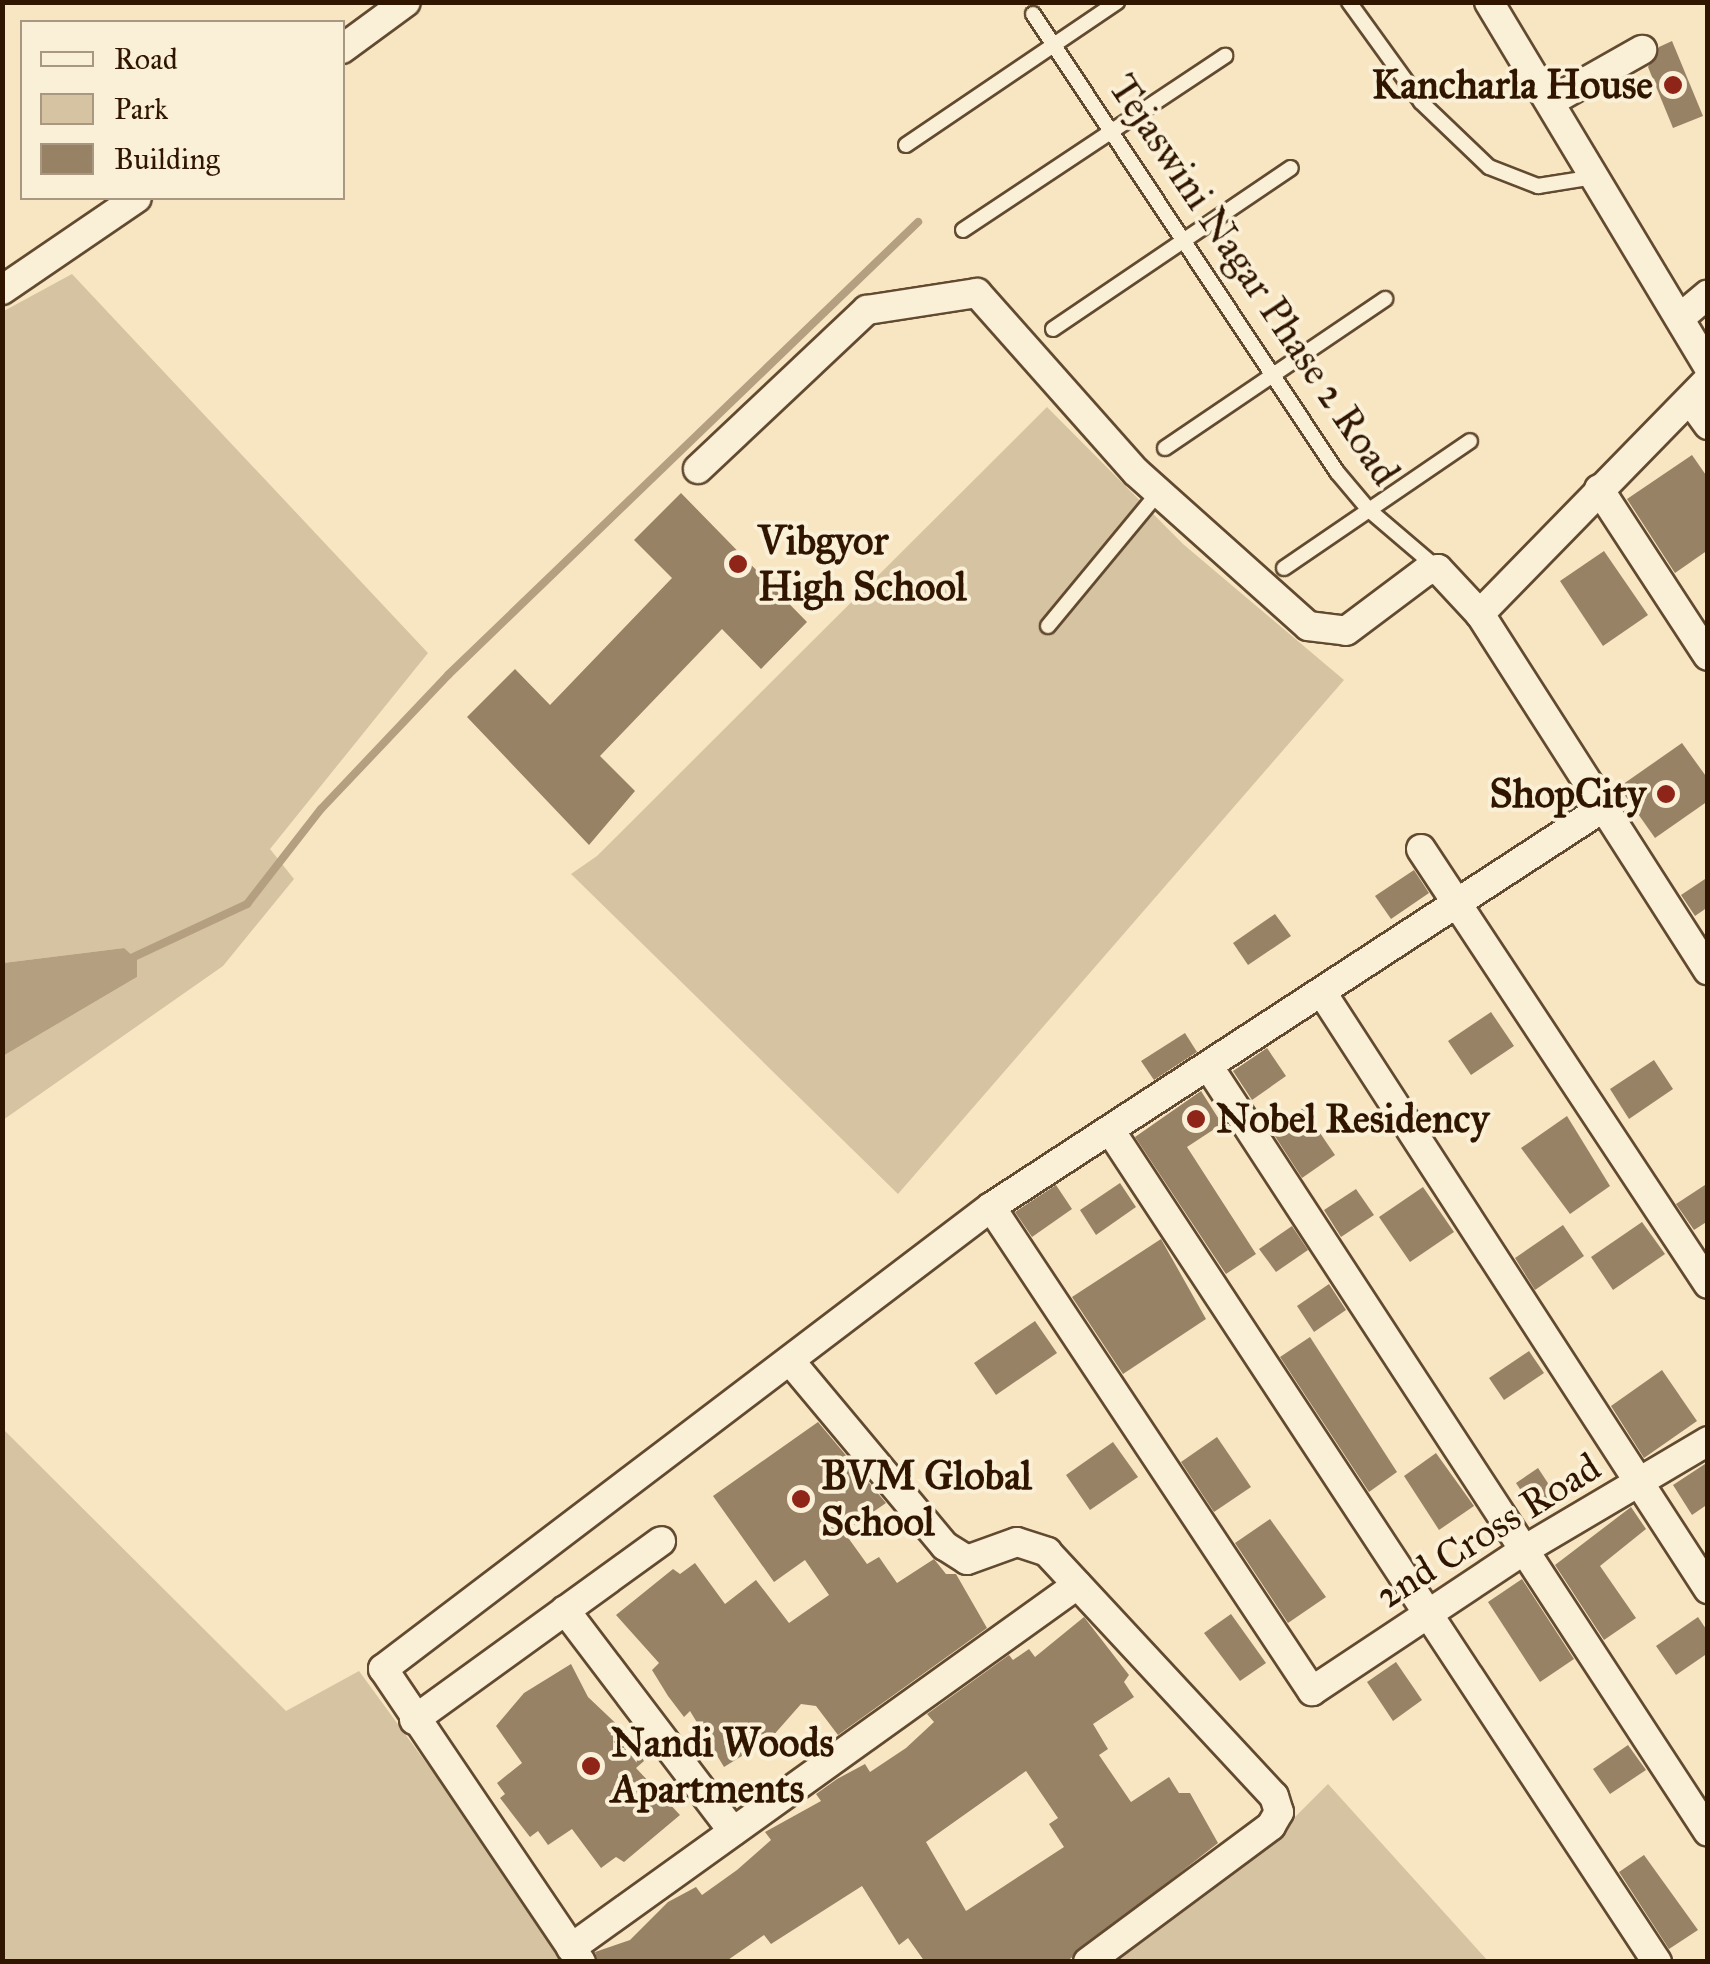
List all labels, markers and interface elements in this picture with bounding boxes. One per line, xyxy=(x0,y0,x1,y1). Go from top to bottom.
legend xyxy=(20,20,345,200)
text: Road xyxy=(114,41,178,77)
place label: Kancharla House xyxy=(1372,61,1653,109)
street label: Tejaswini Nagar Phase 2 Road xyxy=(1098,66,1410,494)
marker: Kancharla House xyxy=(1662,74,1684,96)
text: Park xyxy=(114,91,168,127)
text: Building xyxy=(114,141,220,177)
place label: Vibgyor High School xyxy=(758,517,967,611)
marker: Vibgyor High School xyxy=(727,553,749,575)
place label: ShopCity xyxy=(1489,770,1646,818)
marker: ShopCity xyxy=(1655,783,1677,805)
place label: Nobel Residency xyxy=(1216,1095,1489,1143)
marker: Nobel Residency xyxy=(1185,1108,1207,1130)
street label: 2nd Cross Road xyxy=(1367,1443,1609,1619)
place label: BVM Global School xyxy=(821,1452,1032,1546)
marker: BVM Global School xyxy=(790,1488,812,1510)
place label: Nandi Woods Apartments xyxy=(611,1719,834,1813)
marker: Nandi Woods Apartments xyxy=(580,1755,602,1777)

